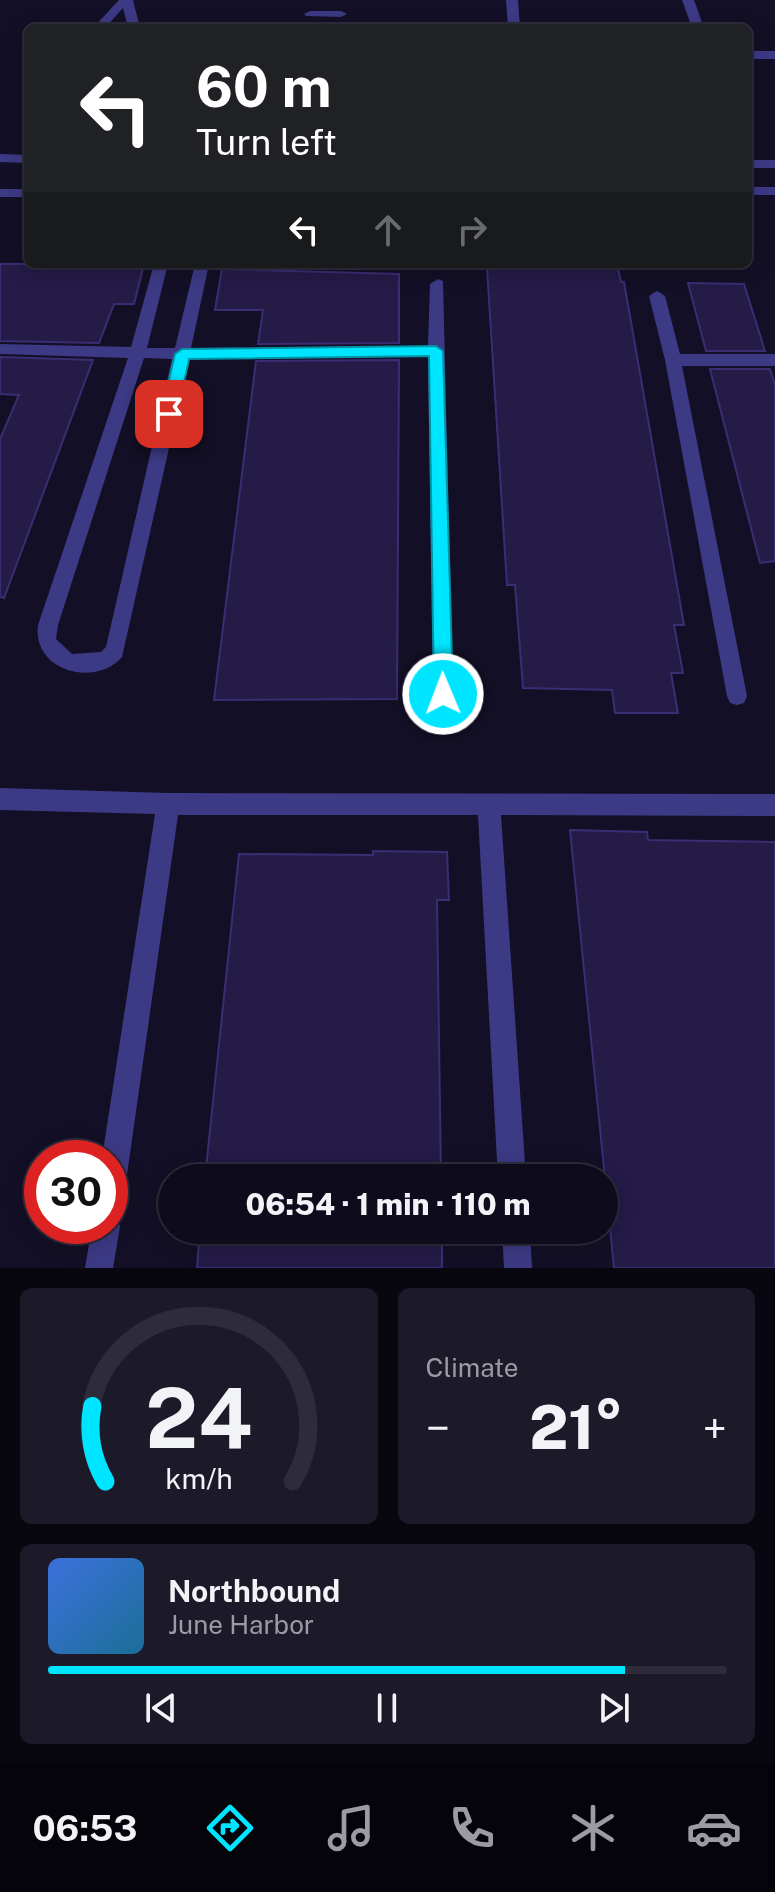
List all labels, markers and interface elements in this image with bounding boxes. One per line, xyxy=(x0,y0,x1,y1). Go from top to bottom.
text: 60 m xyxy=(196,54,332,120)
icon: left xyxy=(64,56,168,160)
text: Turn left xyxy=(196,121,337,163)
icon: left xyxy=(282,208,326,252)
icon: ahead xyxy=(366,208,410,252)
icon: right xyxy=(450,208,494,252)
pin xyxy=(135,380,203,448)
icon: arrive xyxy=(147,392,191,436)
position arrow xyxy=(401,652,485,736)
speed limit sign: 30 xyxy=(24,1140,128,1244)
text: 06:54 · 1 min · 110 m xyxy=(245,1186,531,1222)
text: Climate xyxy=(426,1352,519,1383)
text: 24 xyxy=(145,1369,252,1467)
text: 21° xyxy=(529,1392,623,1463)
text: − xyxy=(426,1402,450,1454)
text: + xyxy=(703,1402,727,1454)
text: km/h xyxy=(165,1462,232,1495)
text: Northbound xyxy=(168,1573,340,1609)
text: June Harbor xyxy=(168,1609,314,1640)
icon: previous xyxy=(139,1686,183,1730)
icon: pause xyxy=(365,1686,409,1730)
icon: next xyxy=(592,1686,636,1730)
icon: directions xyxy=(202,1800,258,1856)
icon: music xyxy=(323,1800,379,1856)
icon: phone xyxy=(444,1800,500,1856)
icon: climate xyxy=(565,1800,621,1856)
icon: car xyxy=(686,1800,742,1856)
text: 06:53 xyxy=(33,1807,137,1849)

